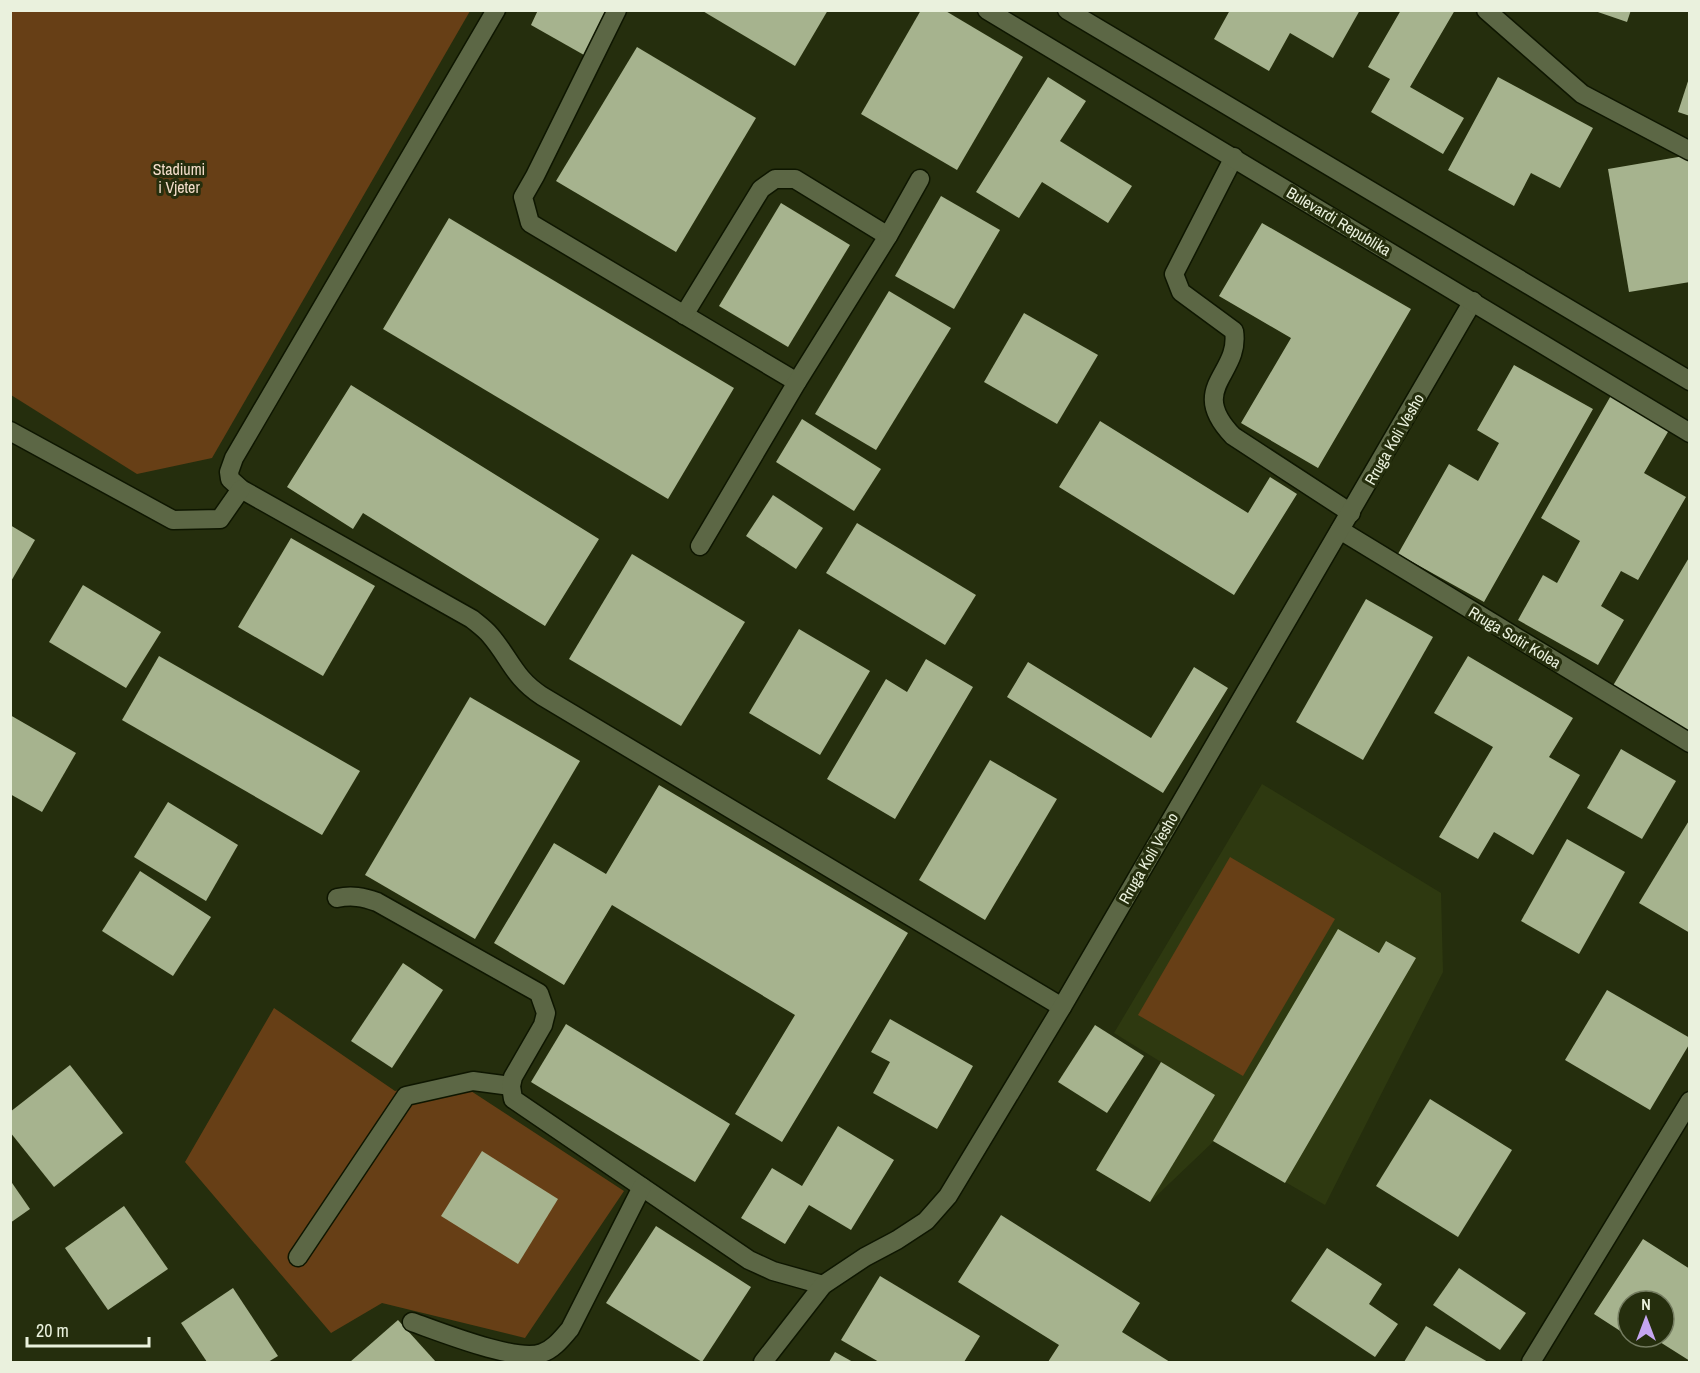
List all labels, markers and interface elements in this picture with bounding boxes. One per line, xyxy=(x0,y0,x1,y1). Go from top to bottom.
park label: Stadiumi i Vjeter xyxy=(153,158,205,198)
street label: Bulevardi Republika xyxy=(1283,181,1396,261)
street label: Rruga Koli Vesho xyxy=(1359,389,1429,489)
street label: Rruga Sotir Kolea xyxy=(1465,601,1566,674)
street label: Rruga Koli Vesho xyxy=(1113,808,1183,908)
north arrow xyxy=(1616,1289,1676,1349)
text: N xyxy=(1641,1293,1651,1315)
scale bar xyxy=(27,1310,148,1348)
text: 20 m xyxy=(36,1318,69,1343)

